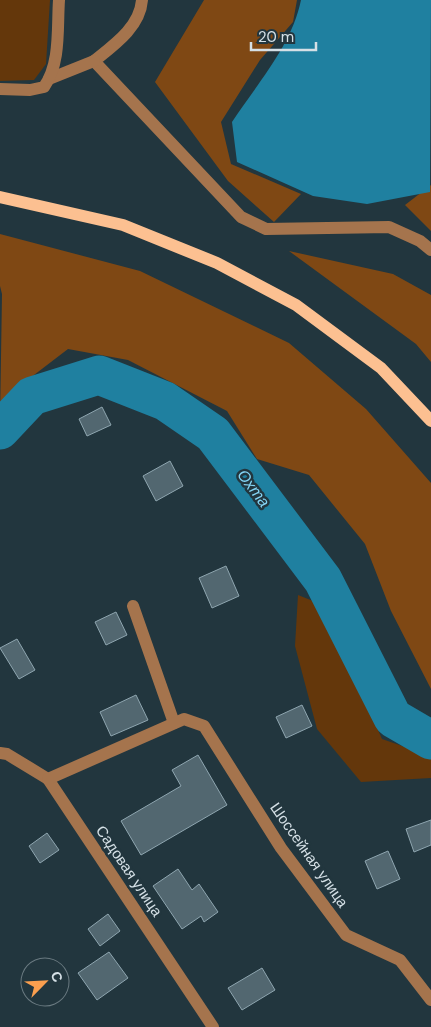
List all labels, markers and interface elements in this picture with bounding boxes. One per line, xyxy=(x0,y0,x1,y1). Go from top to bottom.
scale bar xyxy=(251,20,316,52)
text: 20 m xyxy=(258,27,294,47)
water label: Охта xyxy=(233,465,275,512)
street label: Шоссейная улица xyxy=(265,799,353,912)
street label: Садовая улица xyxy=(91,821,167,921)
north arrow xyxy=(20,957,70,1007)
text: С xyxy=(47,968,67,985)

